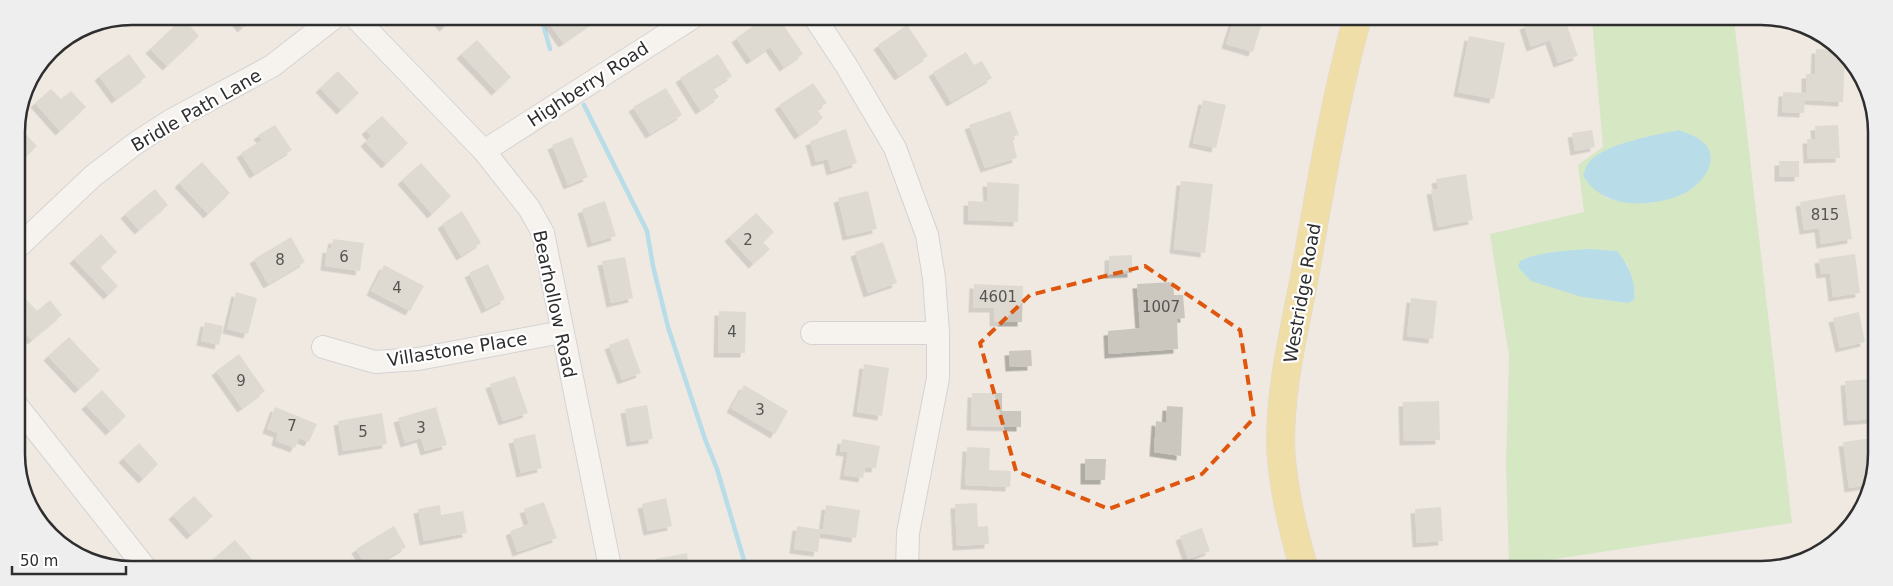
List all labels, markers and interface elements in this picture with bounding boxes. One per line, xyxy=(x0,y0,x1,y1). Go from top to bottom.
street label: Highberry Road xyxy=(524,37,652,131)
street label: Bridle Path Lane xyxy=(127,64,265,156)
house number: 815 xyxy=(1811,206,1839,224)
street label: Westridge Road xyxy=(1279,222,1325,364)
street label: Bearhollow Road xyxy=(529,228,581,380)
house number: 2 xyxy=(743,231,753,249)
house number: 6 xyxy=(339,248,349,266)
house number: 8 xyxy=(275,251,285,269)
house number: 4 xyxy=(392,279,402,297)
house number: 4601 xyxy=(979,288,1017,306)
house number: 1007 xyxy=(1142,298,1180,316)
house number: 4 xyxy=(727,323,737,341)
street label: Villastone Place xyxy=(385,328,529,370)
house number: 9 xyxy=(236,372,246,390)
house number: 3 xyxy=(755,401,765,419)
house number: 7 xyxy=(287,417,297,435)
house number: 3 xyxy=(416,419,426,437)
house number: 5 xyxy=(358,423,368,441)
scale bar xyxy=(12,544,126,576)
text: 50 m xyxy=(20,552,58,570)

